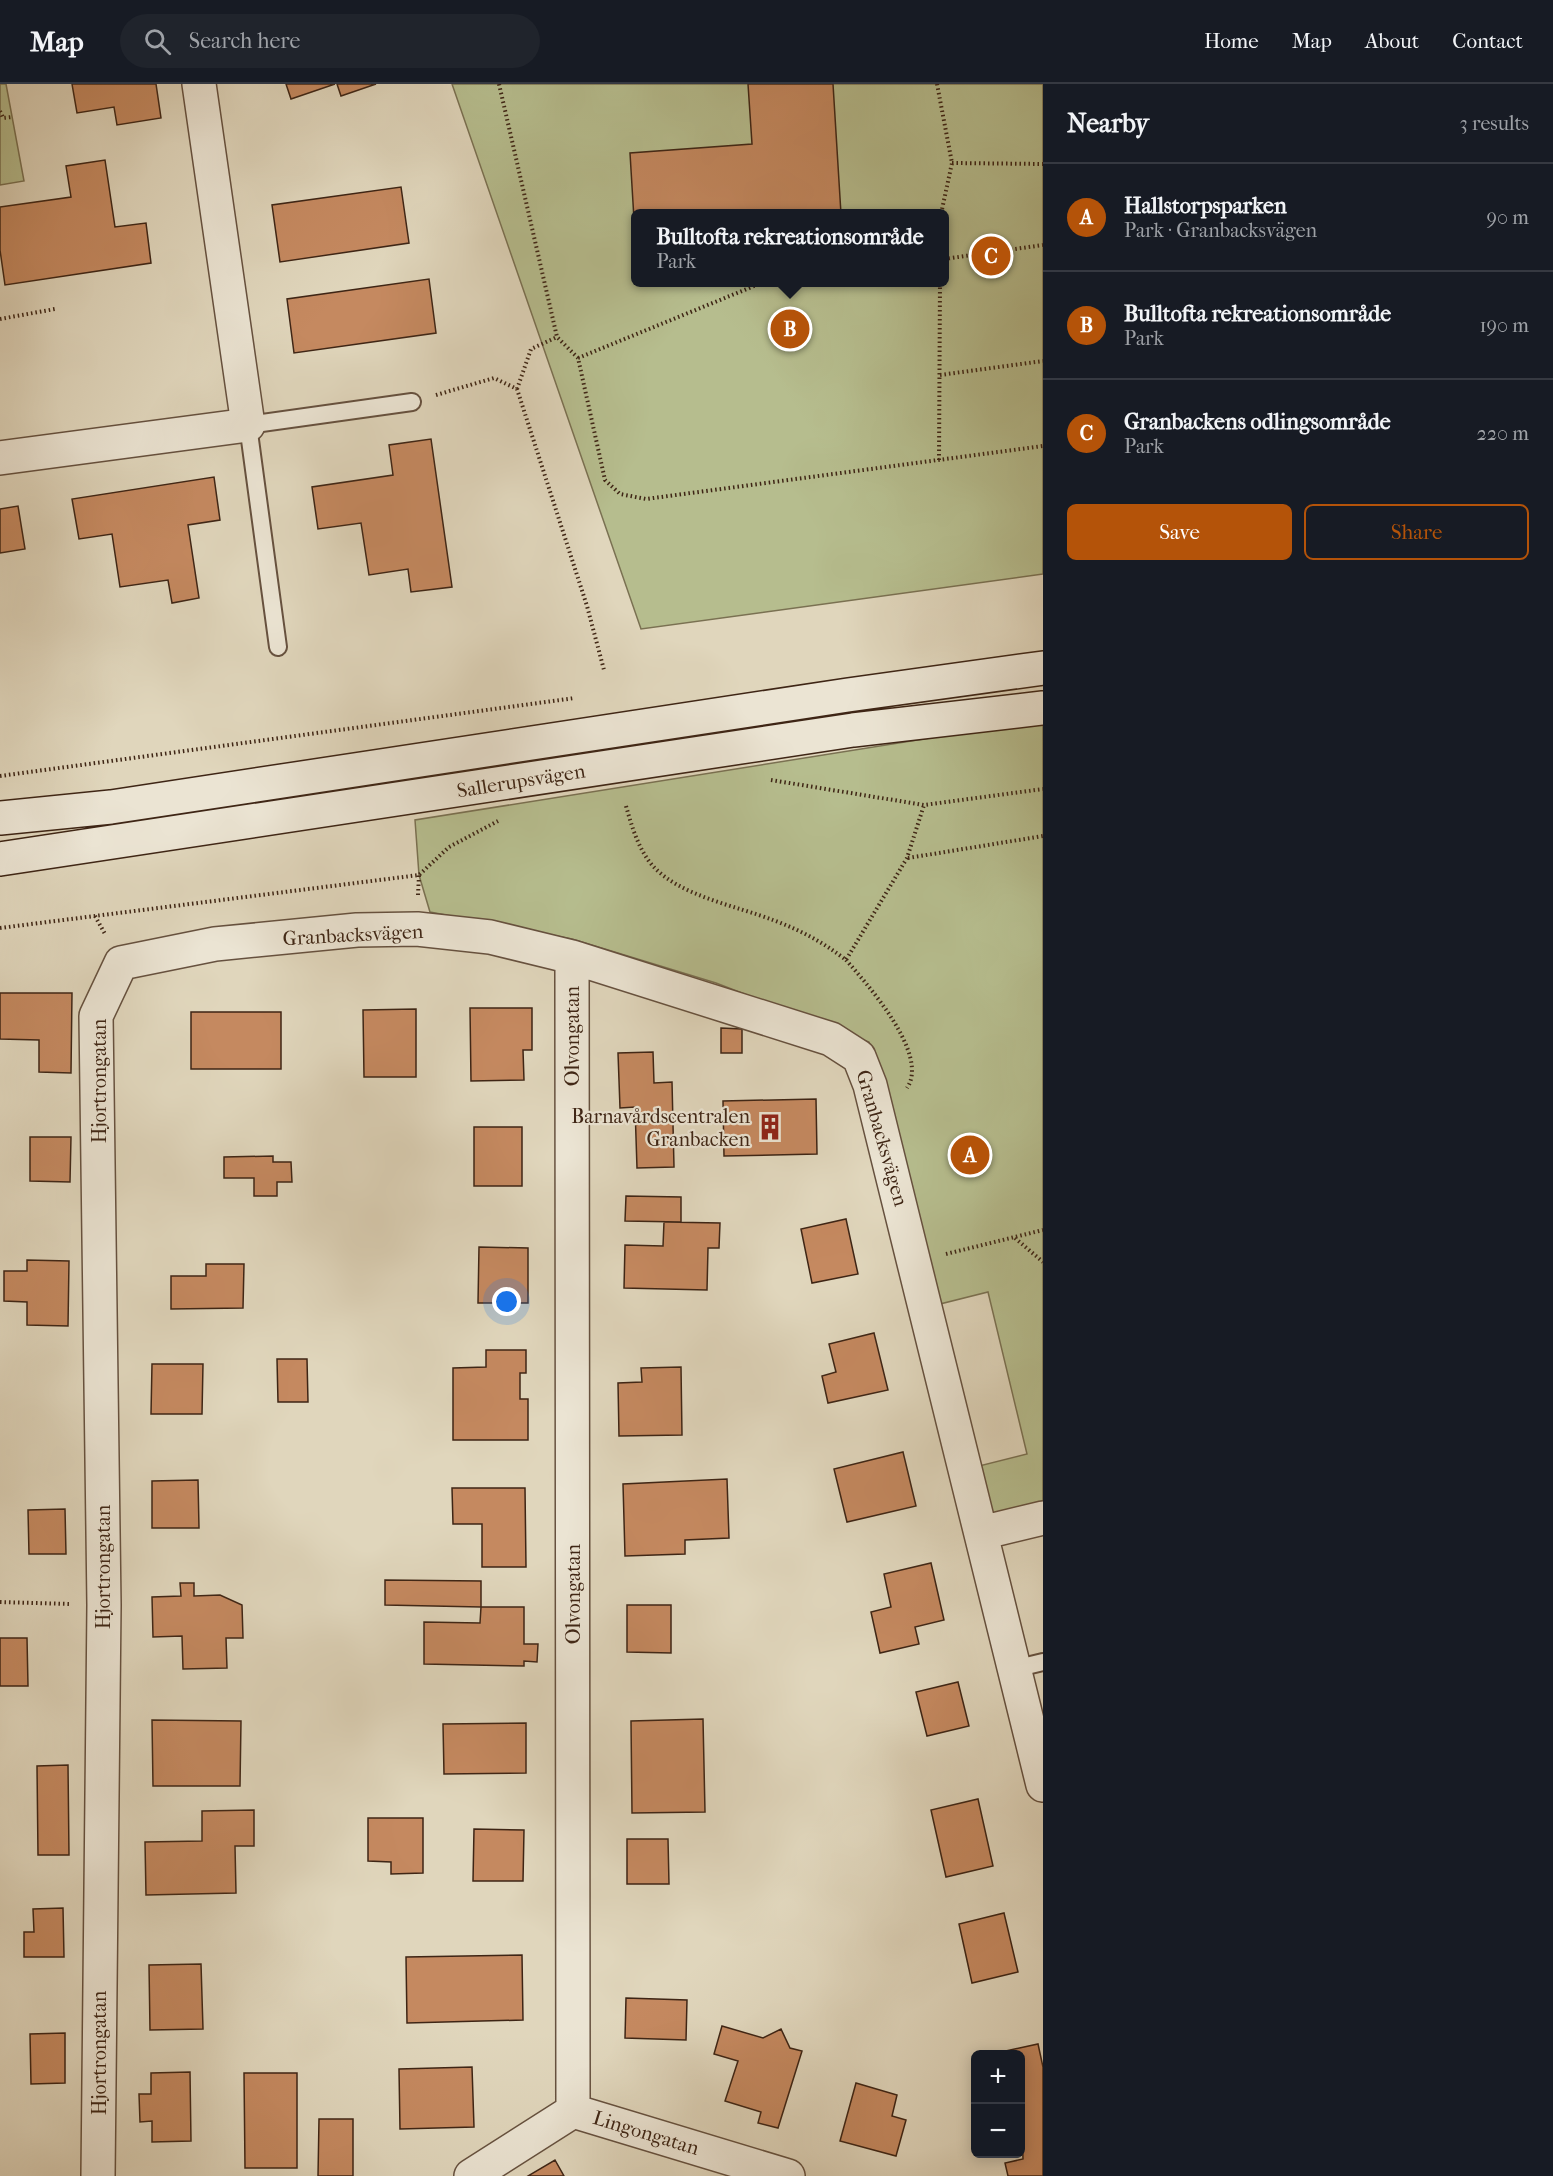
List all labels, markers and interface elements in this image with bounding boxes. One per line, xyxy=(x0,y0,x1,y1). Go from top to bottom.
search box xyxy=(120,14,540,68)
text: Map xyxy=(30,25,84,58)
icon: search xyxy=(141,25,174,58)
text: Search here xyxy=(189,28,300,54)
text: Home xyxy=(1204,29,1259,53)
text: Map xyxy=(1292,29,1332,53)
text: About xyxy=(1365,29,1419,53)
text: Contact xyxy=(1452,29,1523,53)
text: Nearby xyxy=(1067,108,1149,139)
text: 3 results xyxy=(1460,112,1529,135)
text: Hallstorpsparken xyxy=(1124,193,1287,219)
text: A xyxy=(1080,206,1093,229)
text: 90 m xyxy=(1487,206,1529,229)
popup xyxy=(631,209,949,287)
text: Park · Granbacksvägen xyxy=(1124,219,1317,242)
text: Bulltofta rekreationsområde xyxy=(656,224,924,250)
pin: C xyxy=(972,234,1010,279)
text: Park xyxy=(656,250,696,273)
text: Bulltofta rekreationsområde xyxy=(1124,301,1391,327)
pin: B xyxy=(770,306,810,352)
text: B xyxy=(1080,314,1093,337)
text: 190 m xyxy=(1479,314,1529,337)
text: Park xyxy=(1124,327,1164,350)
text: Granbackens odlingsområde xyxy=(1124,409,1391,435)
text: C xyxy=(1080,422,1093,445)
text: 220 m xyxy=(1476,422,1529,445)
text: Park xyxy=(1124,435,1164,458)
button: Save xyxy=(1067,504,1292,560)
button: Share xyxy=(1304,504,1529,560)
street label: Sallerupsvägen xyxy=(455,759,587,803)
street label: Granbacksvägen xyxy=(282,920,424,950)
street label: Olvongatan xyxy=(561,985,584,1086)
street label: Hjortrongatan xyxy=(88,1018,111,1143)
street label: Granbacksvägen xyxy=(852,1067,913,1209)
place label: Barnavårdscentralen Granbacken xyxy=(571,1105,750,1151)
building icon: Barnavårdscentralen Granbacken xyxy=(755,1112,785,1142)
pin: A xyxy=(950,1132,990,1178)
your location xyxy=(492,1287,521,1316)
street label: Hjortrongatan xyxy=(92,1504,115,1629)
street label: Olvongatan xyxy=(562,1543,585,1644)
street label: Hjortrongatan xyxy=(88,1990,111,2115)
map controls xyxy=(971,2050,1025,2158)
button: + xyxy=(971,2050,1025,2104)
button: − xyxy=(971,2104,1025,2158)
street label: Lingongatan xyxy=(590,2106,702,2160)

